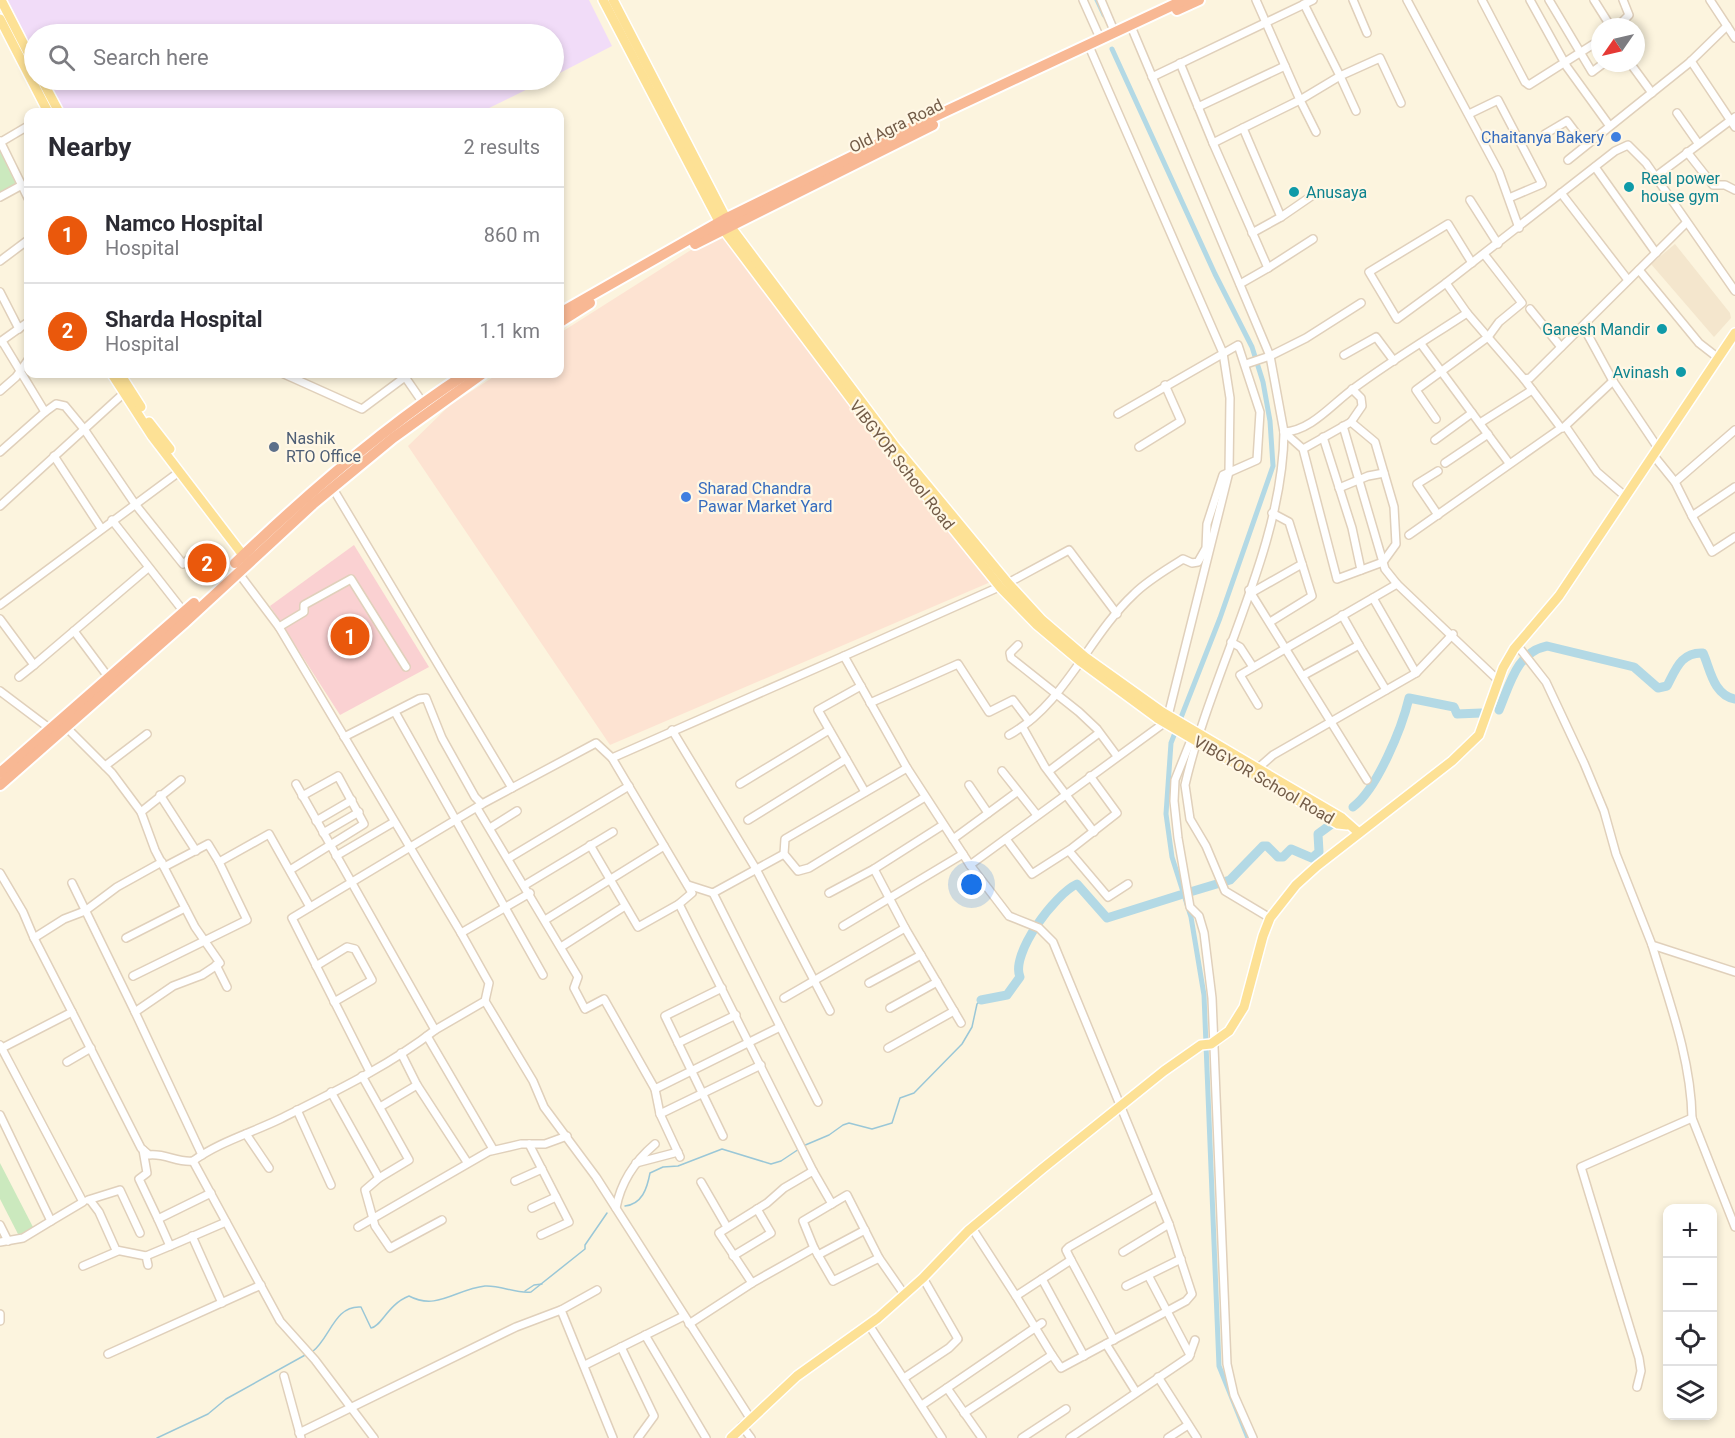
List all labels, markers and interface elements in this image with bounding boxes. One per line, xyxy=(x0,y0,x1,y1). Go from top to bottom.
north arrow xyxy=(1591,18,1645,72)
search box xyxy=(24,24,564,90)
icon: search xyxy=(45,41,78,74)
text: Search here xyxy=(93,45,209,70)
street label: Old Agra Road xyxy=(846,95,946,157)
place label: Chaitanya Bakery xyxy=(1481,128,1604,147)
marker: Chaitanya Bakery xyxy=(1609,130,1623,144)
text: Nearby xyxy=(48,132,131,162)
text: 2 results xyxy=(464,135,540,159)
place label: Real power house gym xyxy=(1641,169,1721,206)
marker: Real power house gym xyxy=(1622,180,1636,194)
place label: Anusaya xyxy=(1306,183,1367,202)
marker: Anusaya xyxy=(1287,185,1301,199)
text: Namco Hospital xyxy=(105,211,263,236)
text: 1 xyxy=(62,223,73,247)
text: 860 m xyxy=(484,223,540,247)
text: Hospital xyxy=(105,236,179,260)
text: Sharda Hospital xyxy=(105,307,263,332)
text: 2 xyxy=(62,319,73,343)
text: 1.1 km xyxy=(480,319,540,343)
place label: Ganesh Mandir xyxy=(1542,320,1651,339)
marker: Ganesh Mandir xyxy=(1655,322,1669,336)
text: Hospital xyxy=(105,332,179,356)
place label: Avinash xyxy=(1613,363,1669,382)
marker: Avinash xyxy=(1674,365,1688,379)
street label: VIBGYOR School Road xyxy=(846,396,958,534)
place label: Nashik RTO Office xyxy=(286,429,361,466)
marker: Nashik RTO Office xyxy=(267,440,281,454)
place label: Sharad Chandra Pawar Market Yard xyxy=(698,479,833,516)
marker: Sharad Chandra Pawar Market Yard xyxy=(679,490,693,504)
pin: 2 xyxy=(188,540,226,586)
pin: 1 xyxy=(330,614,370,658)
street label: VIBGYOR School Road xyxy=(1190,732,1338,828)
your location xyxy=(957,870,986,899)
map controls xyxy=(1663,1204,1717,1420)
button: + xyxy=(1663,1204,1717,1258)
button: − xyxy=(1663,1258,1717,1312)
button: locate xyxy=(1663,1312,1717,1366)
button: layers xyxy=(1663,1366,1717,1420)

